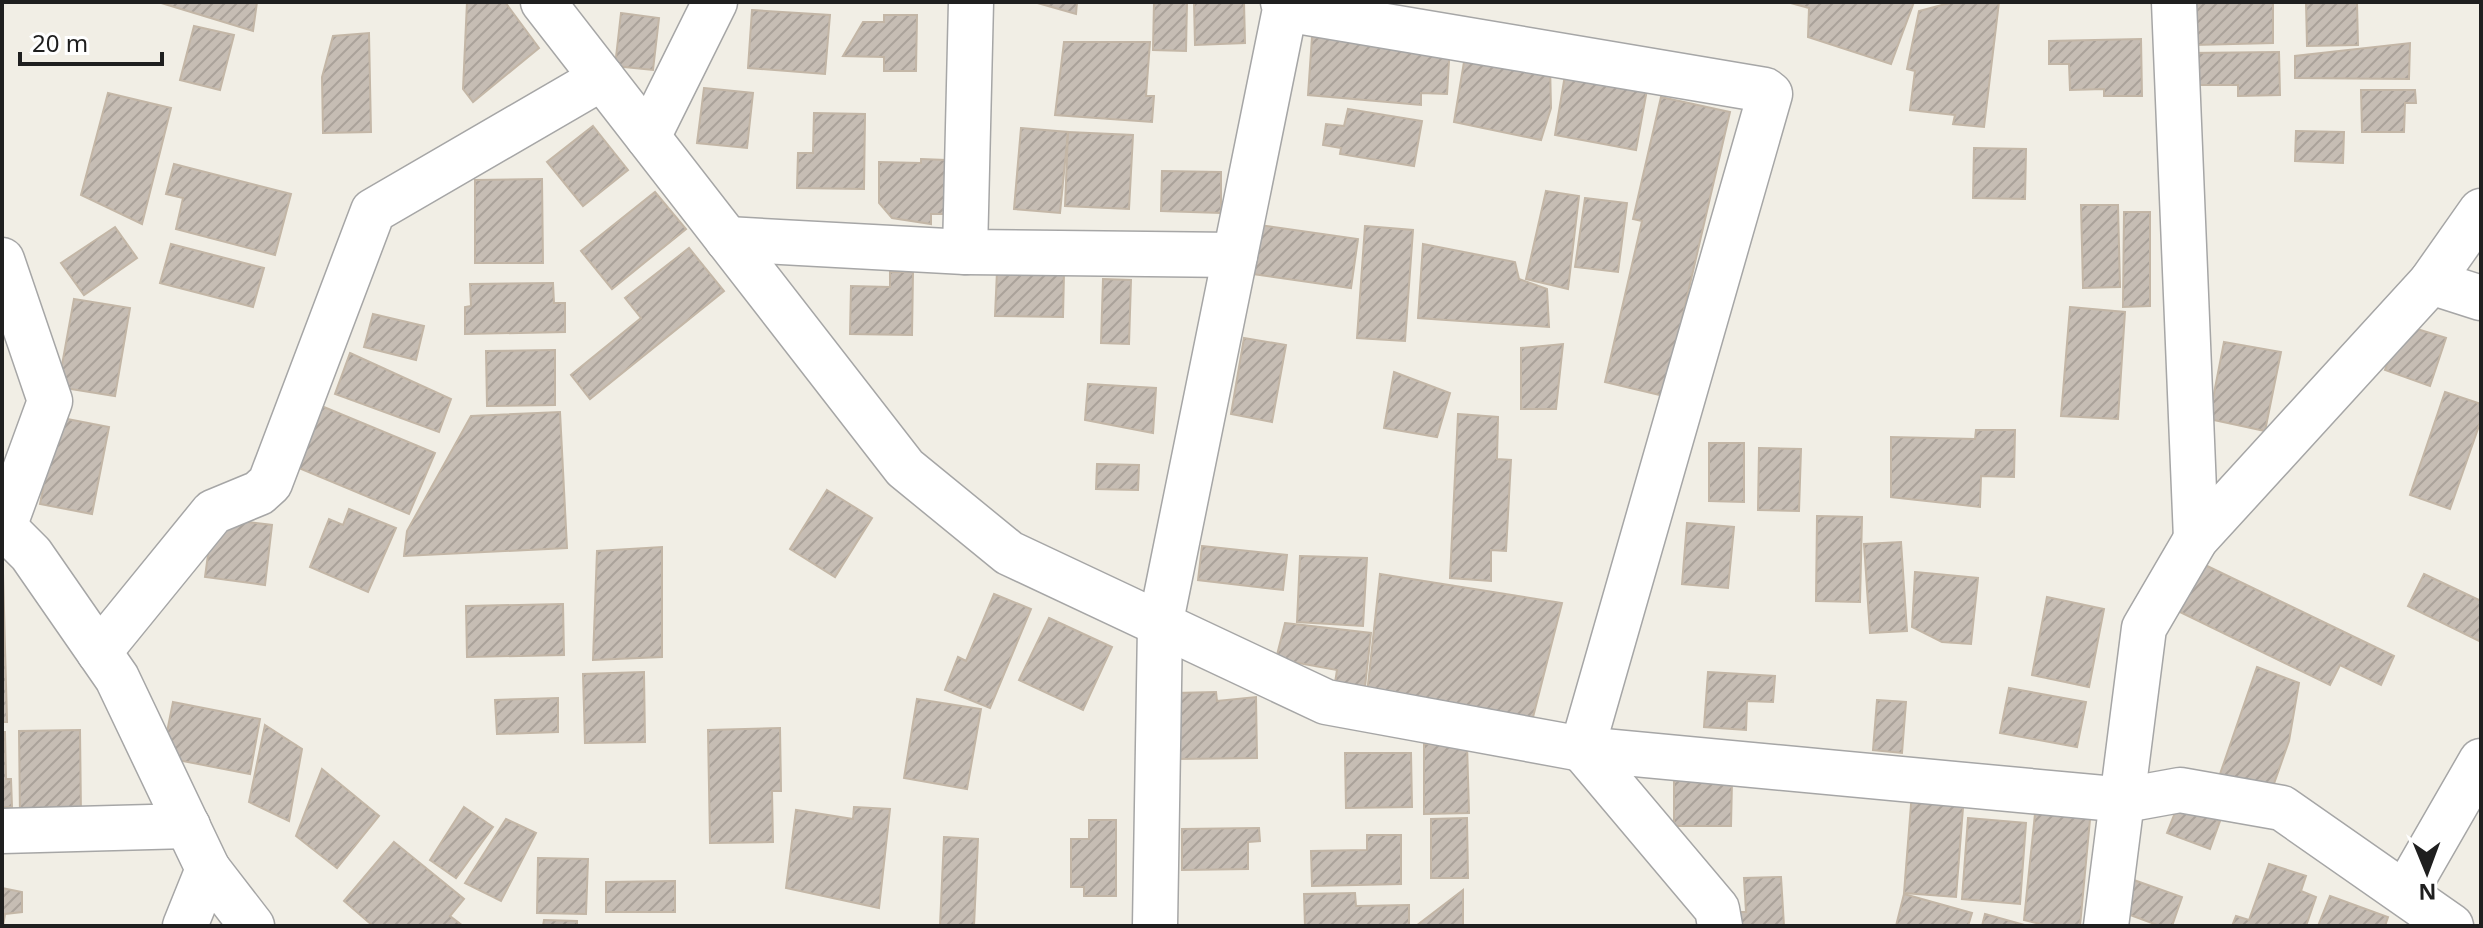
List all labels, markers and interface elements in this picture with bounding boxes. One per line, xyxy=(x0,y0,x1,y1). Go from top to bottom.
scale bar xyxy=(20,16,162,66)
text: 20 m xyxy=(32,26,88,59)
north arrow xyxy=(2387,832,2467,912)
text: N xyxy=(2418,878,2437,908)

